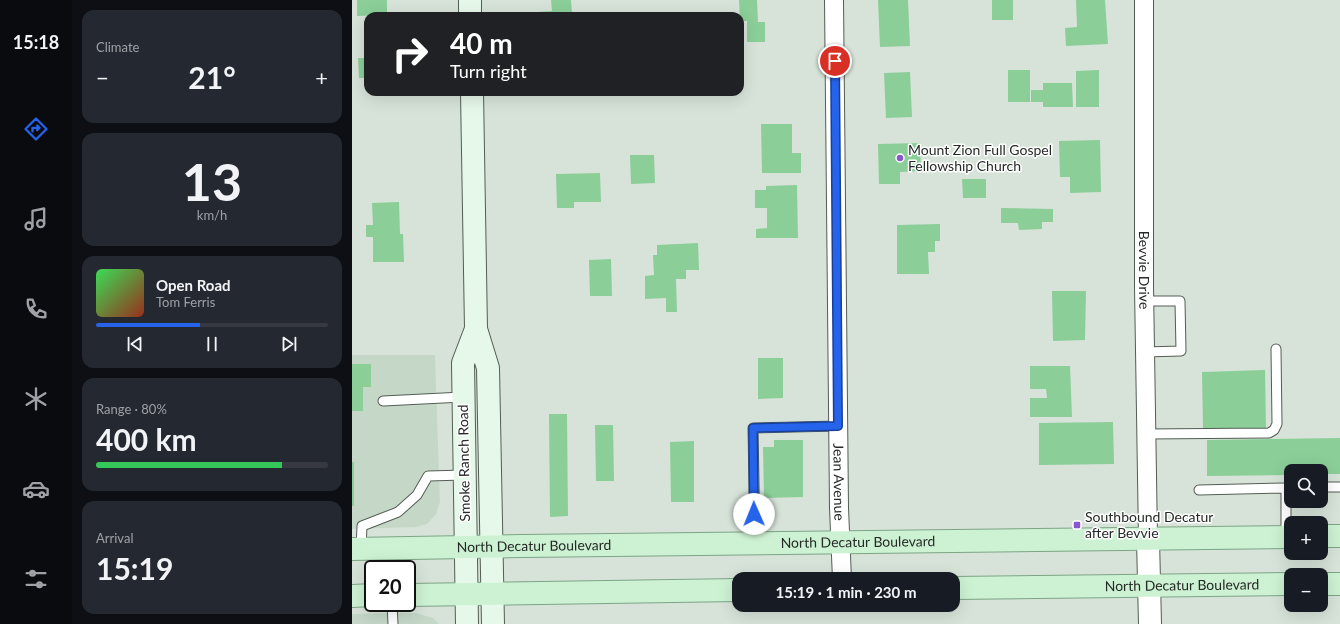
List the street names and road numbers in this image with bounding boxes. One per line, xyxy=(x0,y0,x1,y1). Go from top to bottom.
street label: Bevvie Drive xyxy=(1136,231,1153,309)
street label: Smoke Ranch Road xyxy=(454,404,473,522)
street label: Jean Avenue xyxy=(830,443,849,521)
street label: North Decatur Boulevard xyxy=(780,532,935,551)
street label: North Decatur Boulevard xyxy=(456,536,611,555)
street label: North Decatur Boulevard xyxy=(1105,575,1259,594)

